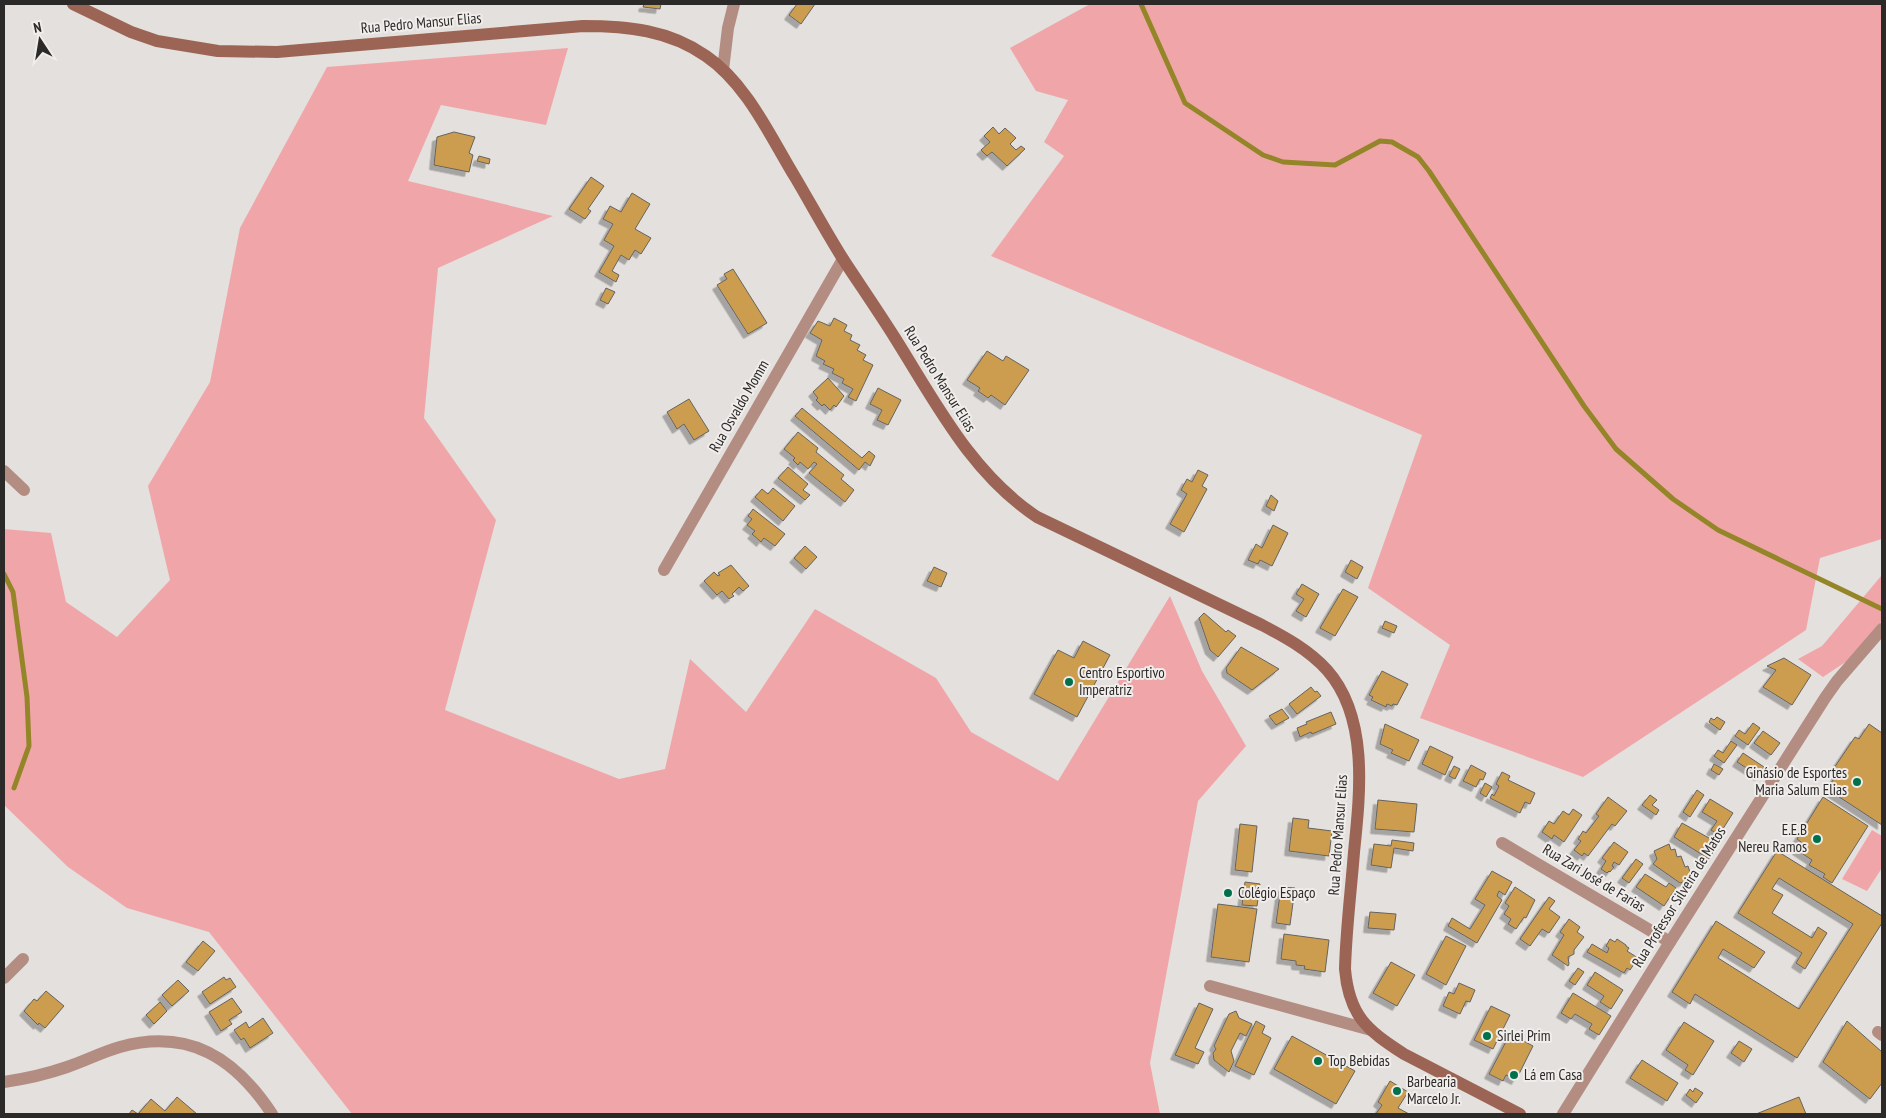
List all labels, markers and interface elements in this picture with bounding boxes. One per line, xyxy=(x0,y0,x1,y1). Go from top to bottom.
street label: Rua Pedro Mansur Elias xyxy=(360,8,482,37)
north arrow xyxy=(15,15,65,65)
text: N xyxy=(32,18,43,37)
street label: Rua Pedro Mansur Elias xyxy=(900,322,981,435)
street label: Rua Osvaldo Momm xyxy=(705,356,773,455)
place label: Centro Esportivo Imperatriz xyxy=(1079,663,1165,699)
marker: Centro Esportivo Imperatriz xyxy=(1063,676,1075,688)
place label: Ginásio de Esportes Maria Salum Elias xyxy=(1746,763,1847,799)
street label: Rua Pedro Mansur Elias xyxy=(1324,774,1351,896)
marker: Ginásio de Esportes Maria Salum Elias xyxy=(1851,776,1863,788)
place label: E.E.B Nereu Ramos xyxy=(1738,820,1807,856)
street label: Rua Professor Silveira de Matos xyxy=(1628,823,1730,971)
marker: E.E.B Nereu Ramos xyxy=(1811,833,1823,845)
street label: Rua Zari José de Farias xyxy=(1539,839,1649,916)
place label: Colégio Espaço xyxy=(1238,883,1316,902)
marker: Colégio Espaço xyxy=(1222,887,1234,899)
place label: Sirlei Prim xyxy=(1497,1026,1550,1045)
marker: Sirlei Prim xyxy=(1481,1030,1493,1042)
place label: Top Bebidas xyxy=(1328,1051,1390,1070)
marker: Top Bebidas xyxy=(1312,1055,1324,1067)
place label: Lá em Casa xyxy=(1524,1065,1582,1084)
marker: Lá em Casa xyxy=(1508,1069,1520,1081)
place label: Barbearia Marcelo Jr. xyxy=(1407,1072,1461,1108)
marker: Barbearia Marcelo Jr. xyxy=(1391,1085,1403,1097)

